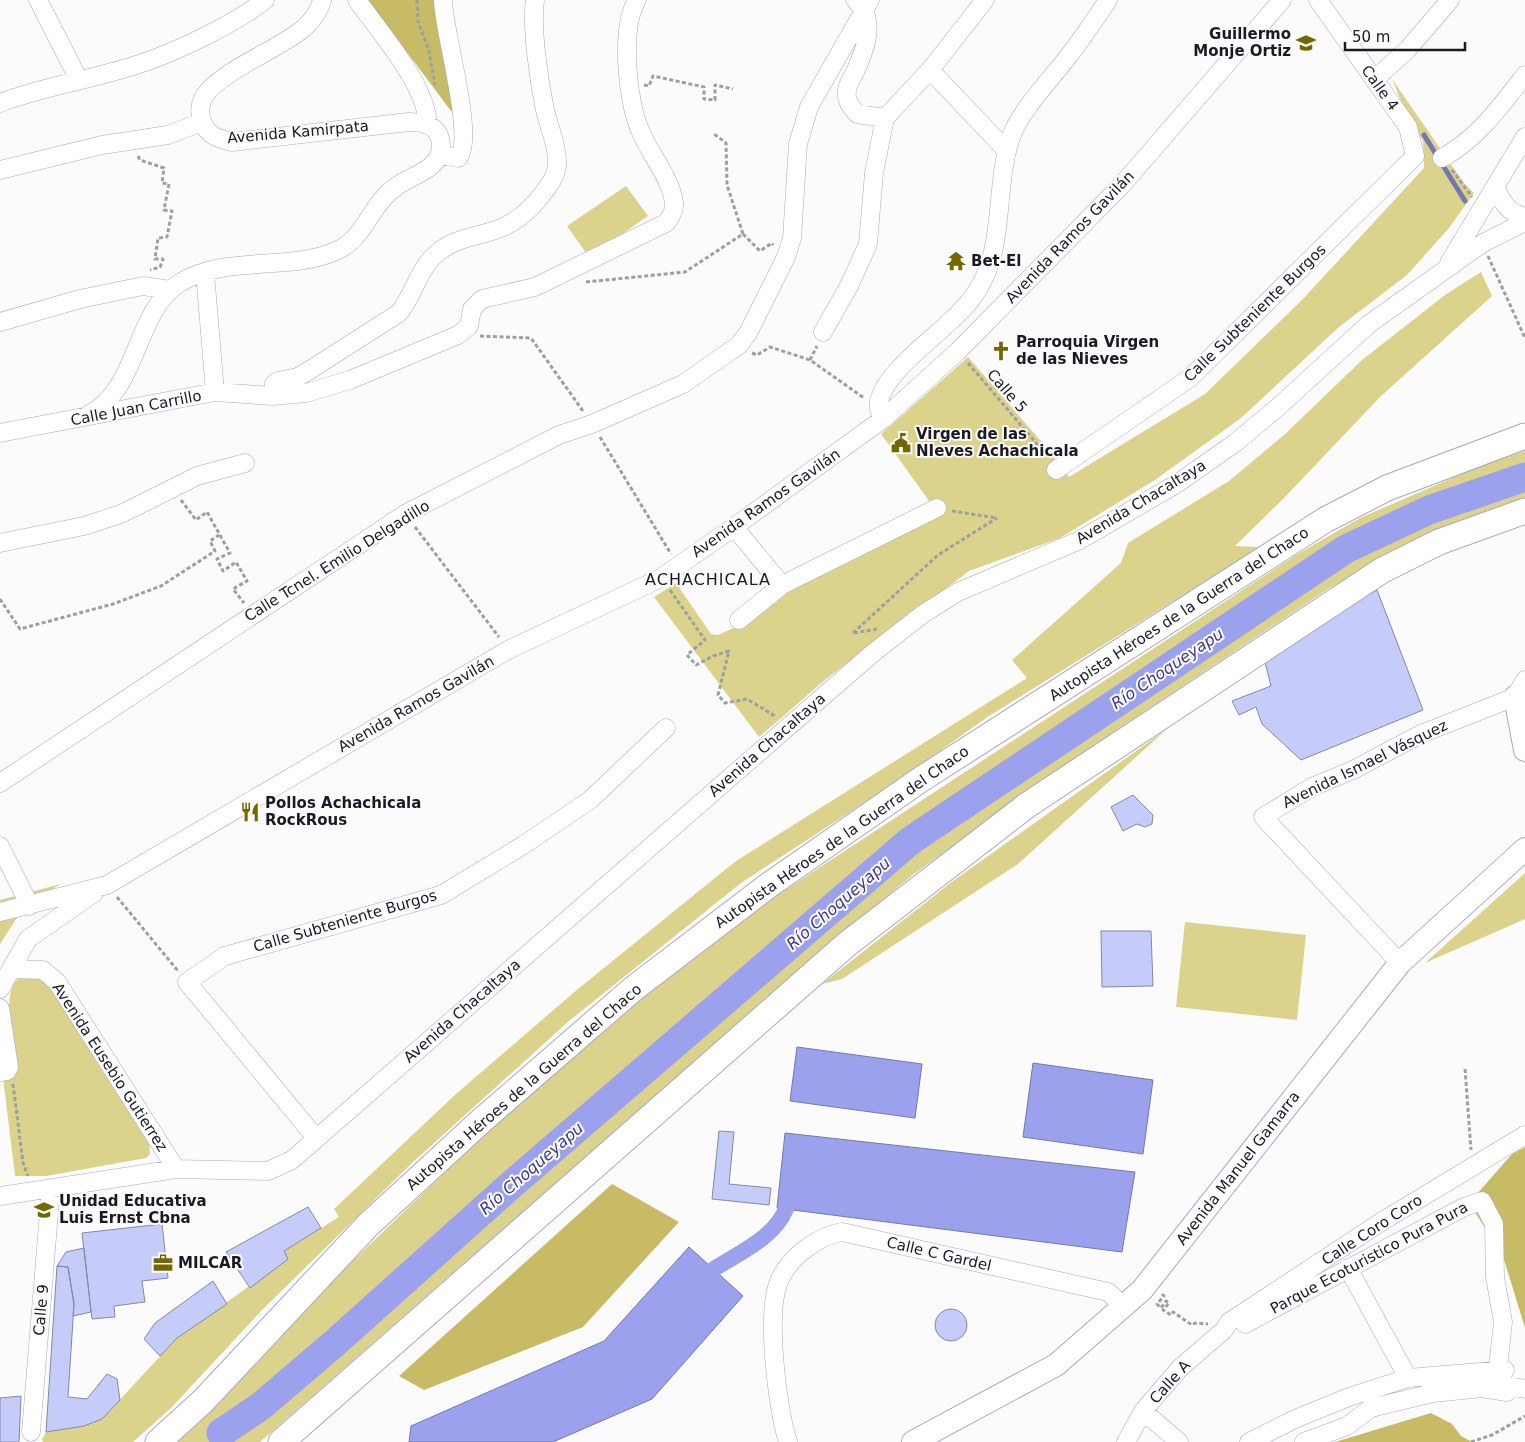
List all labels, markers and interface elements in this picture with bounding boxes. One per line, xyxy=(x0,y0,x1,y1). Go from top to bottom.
scale bar xyxy=(1345,20,1465,52)
place label: Guillermo Monje Ortiz xyxy=(1193,25,1291,60)
text: 50 m xyxy=(1352,28,1390,46)
school or university icon: Guillermo Monje Ortiz xyxy=(1295,32,1317,54)
street label: Calle 4 xyxy=(1358,62,1402,114)
street label: Avenida Kamirpata xyxy=(226,117,370,147)
street label: Avenida Ramos Gavilán xyxy=(1002,167,1138,307)
street label: Calle Subteniente Burgos xyxy=(1180,240,1330,386)
temple icon: Bet-El xyxy=(945,250,967,272)
place label: Bet-El xyxy=(971,252,1021,270)
place label: Parroquia Virgen de las Nieves xyxy=(1016,333,1159,368)
church icon: Parroquia Virgen de las Nieves xyxy=(990,340,1012,362)
street label: Calle 5 xyxy=(983,366,1031,416)
street label: Calle Juan Carrillo xyxy=(69,386,203,430)
place label: Virgen de las NIeves Achachicala xyxy=(916,425,1079,460)
public building icon: Virgen de las NIeves Achachicala xyxy=(890,432,912,454)
street label: Avenida Ramos Gavilán xyxy=(688,445,844,561)
street label: Avenida Chacaltaya xyxy=(1073,456,1209,548)
street label: Calle Tcnel. Emilio Delgadillo xyxy=(241,496,433,626)
street label: Autopista Héroes de la Guerra del Chaco xyxy=(1046,523,1312,705)
district label: ACHACHICALA xyxy=(645,570,771,589)
water label: Río Choqueyapu xyxy=(1108,624,1227,713)
street label: Avenida Ramos Gavilán xyxy=(335,652,497,756)
street label: Avenida Chacaltaya xyxy=(705,689,829,801)
street label: Avenida Ismael Vásquez xyxy=(1280,716,1450,812)
street label: Autopista Héroes de la Guerra del Chaco xyxy=(712,742,972,932)
place label: Pollos Achachicala RockRous xyxy=(265,794,421,829)
restaurant icon: Pollos Achachicala RockRous xyxy=(239,801,261,823)
water label: Río Choqueyapu xyxy=(783,853,894,954)
street label: Calle Subteniente Burgos xyxy=(251,886,439,956)
street label: Avenida Chacaltaya xyxy=(400,955,524,1067)
street label: Avenida Eusebio Gutierrez xyxy=(49,979,171,1155)
street label: Autopista Héroes de la Guerra del Chaco xyxy=(403,980,645,1194)
street label: Avenida Manuel Gamarra xyxy=(1172,1088,1304,1248)
water label: Río Choqueyapu xyxy=(476,1118,587,1219)
street label: Calle Coro Coro xyxy=(1318,1191,1426,1269)
place label: Unidad Educativa Luis Ernst Cbna xyxy=(59,1192,207,1227)
street label: Parque Ecoturistico Pura Pura xyxy=(1267,1198,1471,1318)
school or university icon: Unidad Educativa Luis Ernst Cbna xyxy=(33,1199,55,1221)
street label: Calle C Gardel xyxy=(885,1233,993,1275)
office icon: MILCAR xyxy=(152,1252,174,1274)
place label: MILCAR xyxy=(178,1254,243,1272)
street label: Calle 9 xyxy=(30,1284,52,1336)
street label: Calle A xyxy=(1146,1356,1195,1407)

